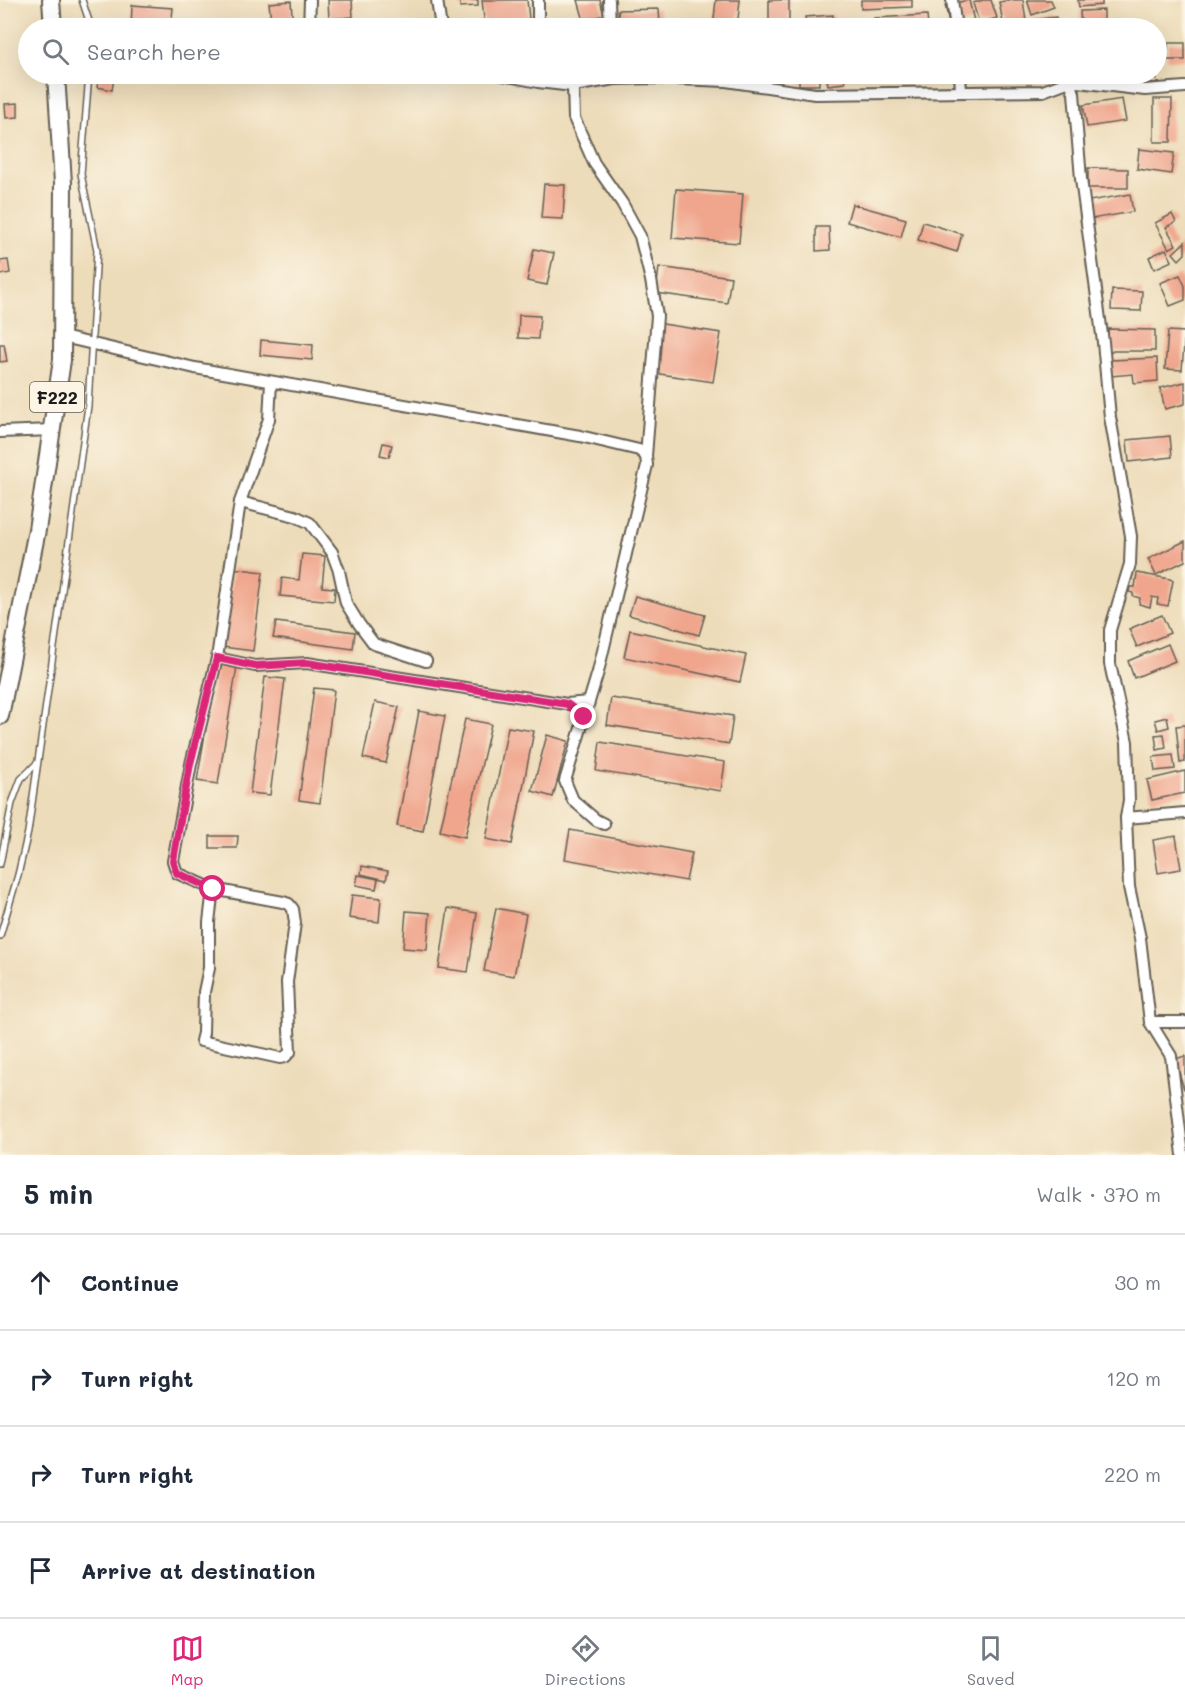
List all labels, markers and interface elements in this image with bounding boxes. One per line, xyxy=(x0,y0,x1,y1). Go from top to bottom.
search box xyxy=(18,18,1167,84)
icon: search xyxy=(39,35,72,68)
text: Search here xyxy=(87,37,221,66)
road number: F222 xyxy=(30,382,84,412)
route end xyxy=(570,703,596,729)
route start xyxy=(199,875,225,901)
text: 5 min xyxy=(24,1177,93,1211)
text: Walk · 370 m xyxy=(1036,1181,1161,1207)
icon: ahead xyxy=(24,1266,57,1299)
text: Continue xyxy=(81,1268,179,1297)
text: 30 m xyxy=(1115,1269,1161,1295)
icon: right xyxy=(24,1362,57,1395)
text: Turn right xyxy=(81,1364,193,1393)
text: 120 m xyxy=(1106,1365,1161,1391)
icon: right xyxy=(24,1458,57,1491)
text: Turn right xyxy=(81,1460,193,1489)
text: 220 m xyxy=(1104,1461,1161,1487)
icon: arrive xyxy=(24,1554,57,1587)
text: Arrive at destination xyxy=(81,1556,316,1585)
tab: Map xyxy=(171,1632,204,1689)
tab: Directions xyxy=(545,1632,626,1689)
tab: Saved xyxy=(967,1632,1014,1689)

